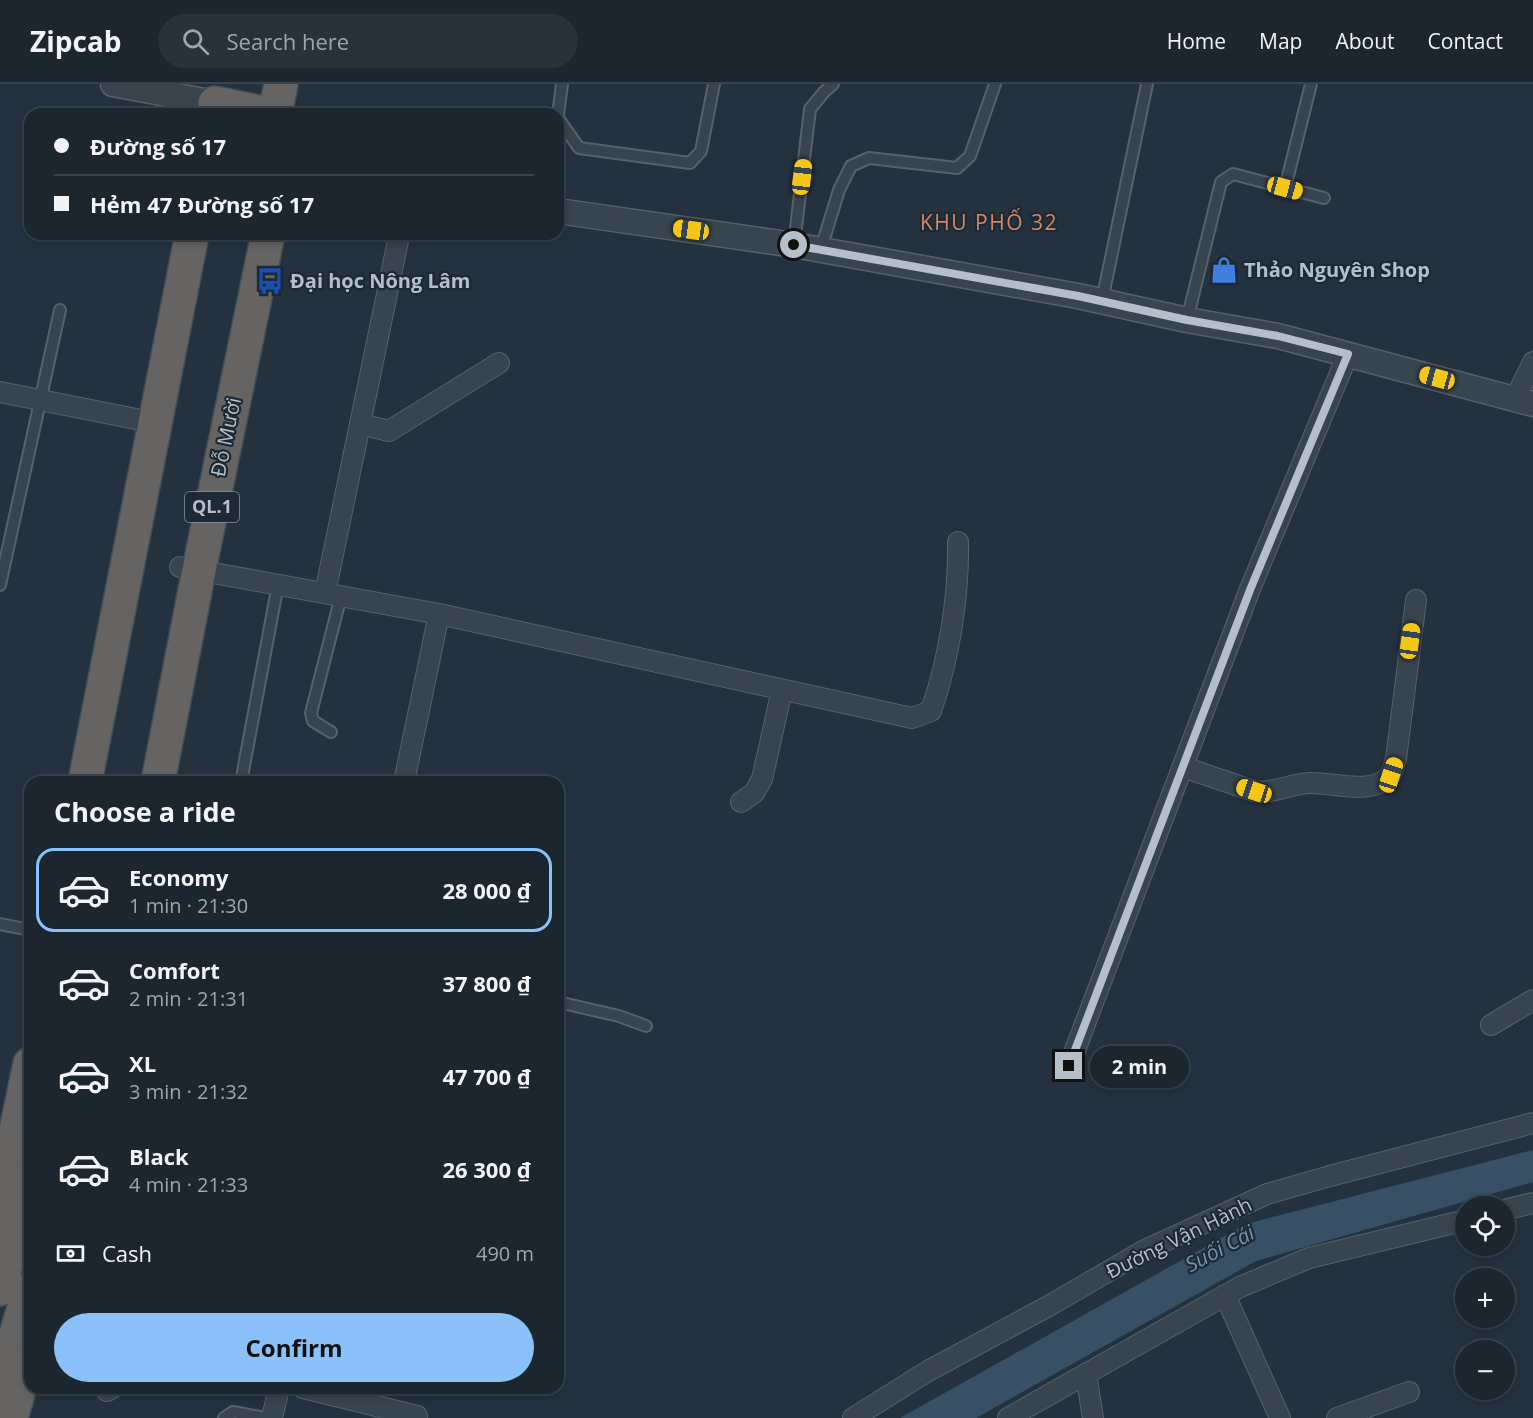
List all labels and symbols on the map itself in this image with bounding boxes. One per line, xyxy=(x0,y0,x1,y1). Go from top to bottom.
car xyxy=(791,158,813,196)
car xyxy=(1265,175,1305,201)
district label: KHU PHỐ 32 xyxy=(920,208,1058,236)
car xyxy=(672,219,710,241)
route start xyxy=(780,231,807,258)
shop icon: Thảo Nguyên Shop xyxy=(1209,255,1239,285)
place label: Thảo Nguyên Shop xyxy=(1244,256,1430,283)
bus stop icon: Đại học Nông Lâm xyxy=(255,266,285,296)
place label: Đại học Nông Lâm xyxy=(290,267,471,294)
car xyxy=(1417,365,1457,391)
street label: Đỗ Mười xyxy=(204,395,247,479)
road number: QL.1 xyxy=(185,492,239,522)
car xyxy=(1399,622,1421,660)
car xyxy=(1377,755,1405,795)
car xyxy=(1234,777,1274,805)
callout: 2 min xyxy=(1090,1045,1189,1087)
route end xyxy=(1055,1052,1082,1079)
street label: Đường Vận Hành xyxy=(1101,1191,1256,1285)
water label: Suối Cái xyxy=(1180,1218,1260,1278)

